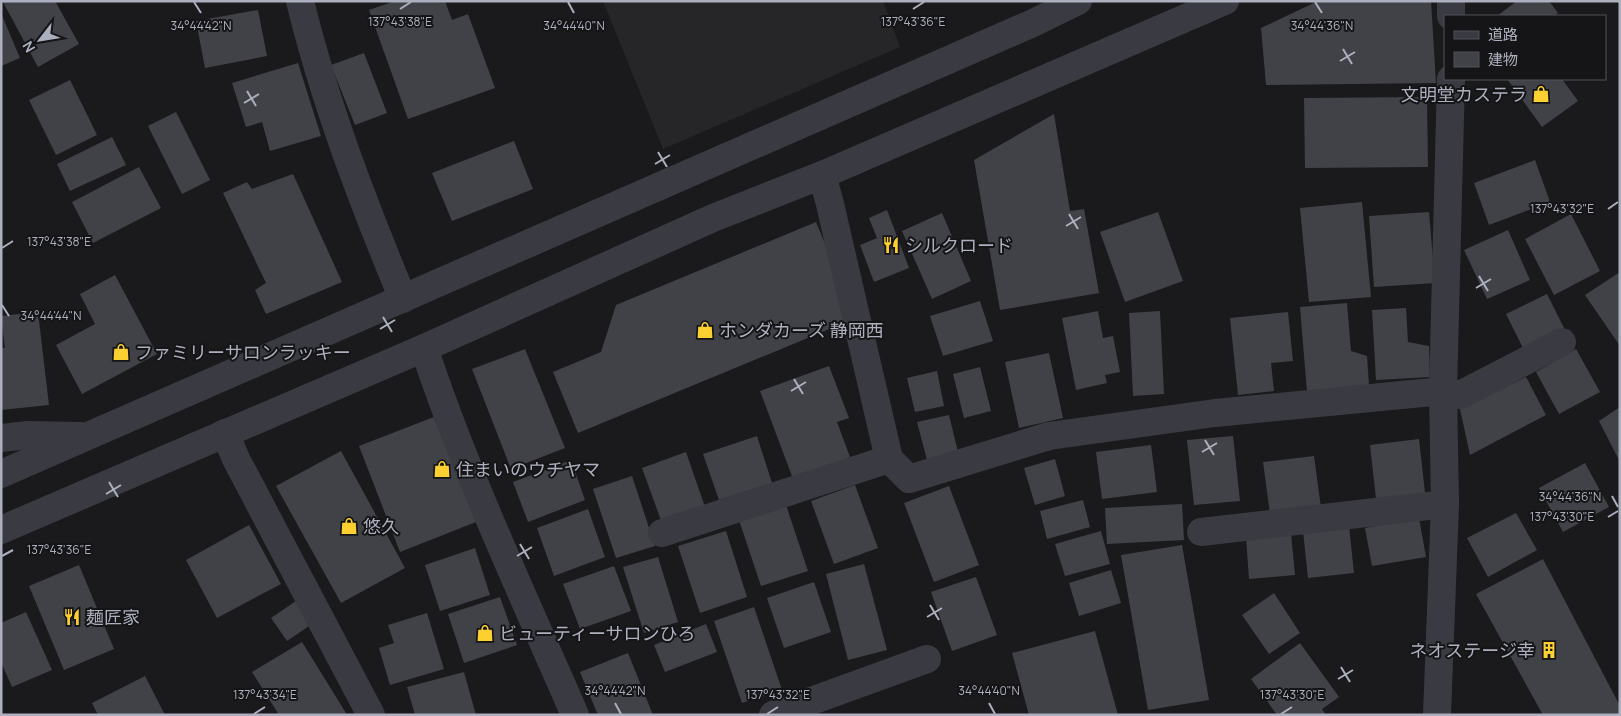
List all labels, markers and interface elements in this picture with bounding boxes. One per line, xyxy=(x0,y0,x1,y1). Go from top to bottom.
text: 137°43'38"E xyxy=(368,13,432,30)
text: 137°43'36"E xyxy=(881,13,945,30)
north arrow xyxy=(15,15,65,65)
legend xyxy=(1444,15,1606,80)
text: 34°44'42"N xyxy=(171,17,231,34)
text: 34°44'40"N xyxy=(543,17,605,34)
text: 34°44'36"N xyxy=(1291,17,1353,34)
text: 道路 xyxy=(1488,24,1518,45)
text: N xyxy=(18,38,39,56)
text: 建物 xyxy=(1488,49,1518,70)
place label: 文明堂カステラ xyxy=(1401,82,1527,106)
shop icon: 文明堂カステラ xyxy=(1531,84,1551,104)
text: 137°43'32"E xyxy=(1530,200,1594,217)
text: 137°43'38"E xyxy=(27,233,91,250)
place label: シルクロード xyxy=(905,233,1013,257)
restaurant icon: シルクロード xyxy=(881,235,901,255)
text: 34°44'44"N xyxy=(21,307,81,324)
place label: ホンダカーズ 静岡西 xyxy=(719,318,884,342)
shop icon: ホンダカーズ 静岡西 xyxy=(695,320,715,340)
place label: ファミリーサロンラッキー xyxy=(135,340,351,364)
shop icon: ファミリーサロンラッキー xyxy=(111,342,131,362)
place label: 住まいのウチヤマ xyxy=(456,457,600,481)
shop icon: 住まいのウチヤマ xyxy=(432,459,452,479)
text: 34°44'36"N xyxy=(1539,488,1601,505)
text: 137°43'30"E xyxy=(1530,508,1594,525)
place label: 悠久 xyxy=(363,514,399,538)
shop icon: 悠久 xyxy=(339,516,359,536)
text: 137°43'36"E xyxy=(27,541,91,558)
place label: 麺匠家 xyxy=(86,605,140,629)
restaurant icon: 麺匠家 xyxy=(62,607,82,627)
place label: ビューティーサロンひろ xyxy=(499,621,696,645)
shop icon: ビューティーサロンひろ xyxy=(475,623,495,643)
place label: ネオステージ幸 xyxy=(1409,638,1535,662)
building icon: ネオステージ幸 xyxy=(1539,640,1559,660)
text: 34°44'42"N xyxy=(585,682,645,699)
text: 34°44'40"N xyxy=(958,682,1020,699)
text: 137°43'34"E xyxy=(233,686,297,703)
text: 137°43'32"E xyxy=(746,686,810,703)
text: 137°43'30"E xyxy=(1260,686,1324,703)

